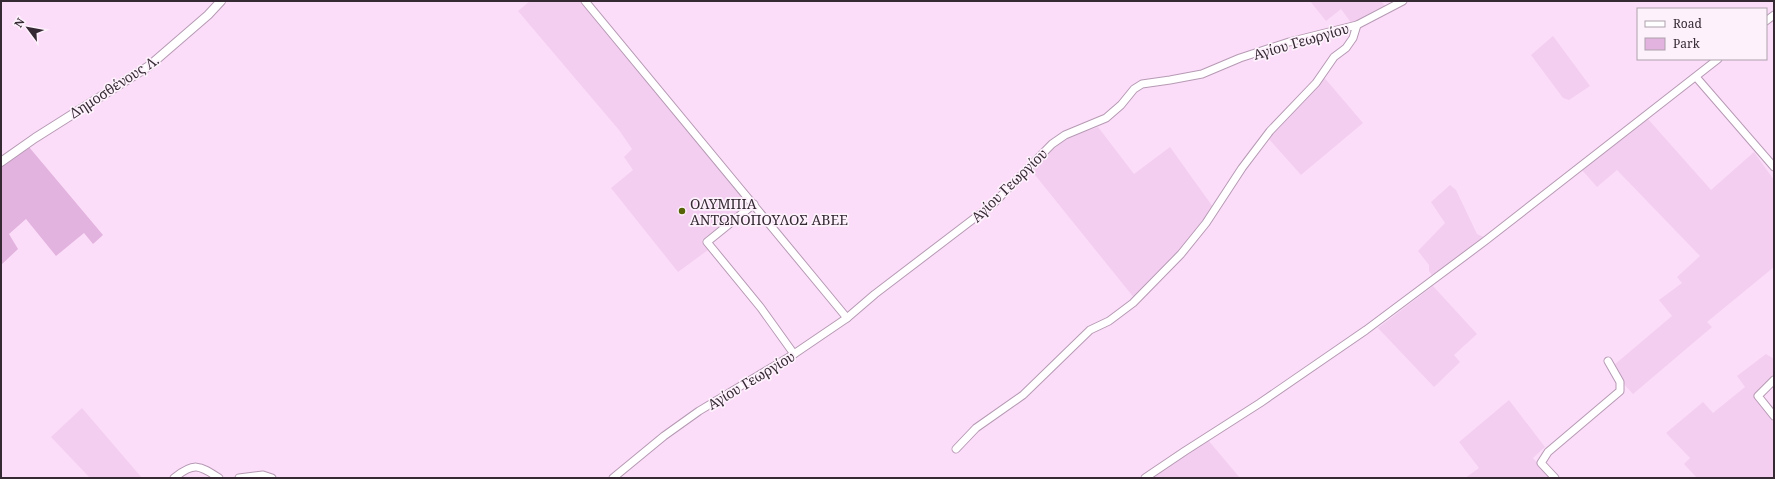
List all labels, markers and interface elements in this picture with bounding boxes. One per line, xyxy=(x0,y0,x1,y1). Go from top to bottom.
north arrow xyxy=(8,8,48,48)
legend xyxy=(1637,8,1767,60)
text: N xyxy=(10,15,28,30)
text: Road xyxy=(1673,15,1703,32)
street label: Αγίου Γεωργίου xyxy=(1251,18,1351,64)
text: Park xyxy=(1673,35,1701,52)
street label: Δημοσθένους Λ. xyxy=(66,50,162,122)
street label: Αγίου Γεωργίου xyxy=(967,144,1051,226)
place label: ΟΛΥΜΠΙΑ ΑΝΤΩΝΟΠΟΥΛΟΣ ΑΒΕΕ xyxy=(690,194,848,229)
marker: ΟΛΥΜΠΙΑ ΑΝΤΩΝΟΠΟΥΛΟΣ ΑΒΕΕ xyxy=(677,206,687,216)
street label: Αγίου Γεωργίου xyxy=(704,346,798,414)

